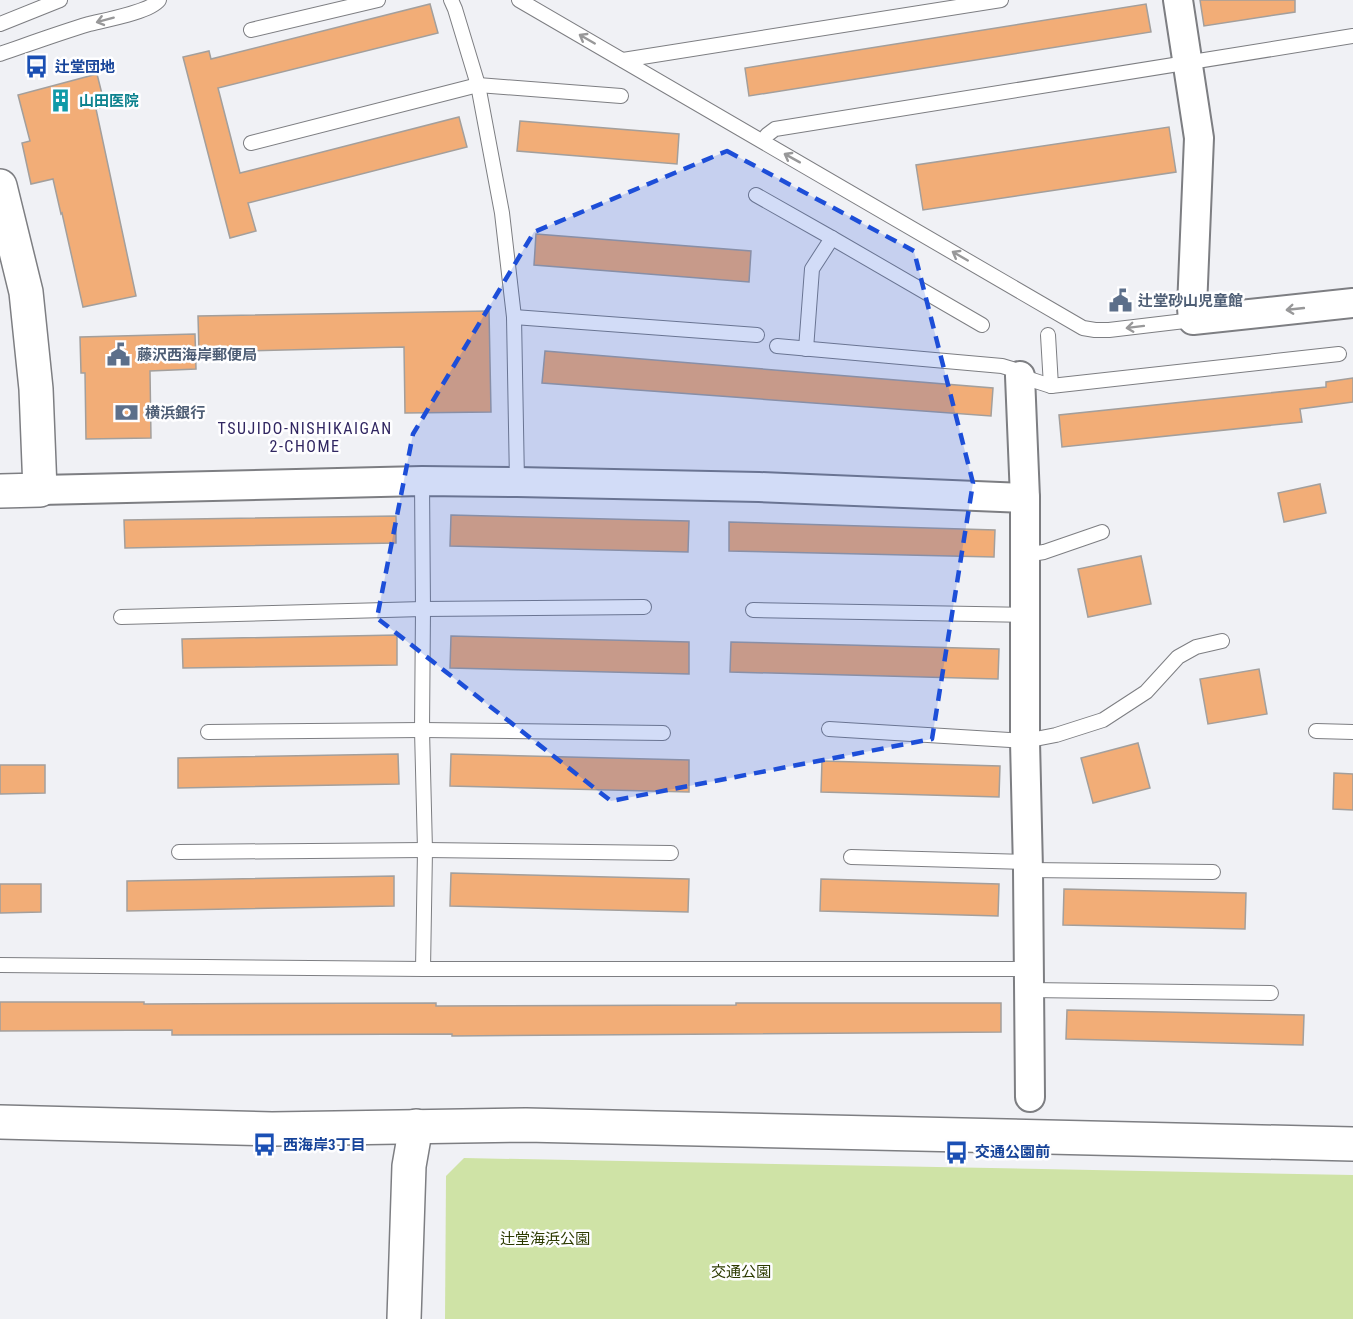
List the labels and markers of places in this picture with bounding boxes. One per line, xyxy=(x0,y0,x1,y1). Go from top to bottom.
bus stop icon: 辻堂団地 xyxy=(24,54,50,80)
place label: 辻堂団地 xyxy=(55,58,115,76)
building icon: 山田医院 xyxy=(48,88,74,114)
place label: 山田医院 xyxy=(79,92,139,110)
public building icon: 辻堂砂山児童館 xyxy=(1107,288,1133,314)
place label: 辻堂砂山児童館 xyxy=(1138,292,1243,310)
public building icon: 藤沢西海岸郵便局 xyxy=(106,342,132,368)
place label: 藤沢西海岸郵便局 xyxy=(137,346,257,364)
bank icon: 横浜銀行 xyxy=(114,400,140,426)
place label: 横浜銀行 xyxy=(145,404,205,422)
bus stop icon: 西海岸3丁目 xyxy=(252,1132,278,1158)
place label: 西海岸3丁目 xyxy=(283,1136,366,1154)
bus stop icon: 交通公園前 xyxy=(944,1139,970,1165)
place label: 交通公園前 xyxy=(975,1143,1050,1161)

